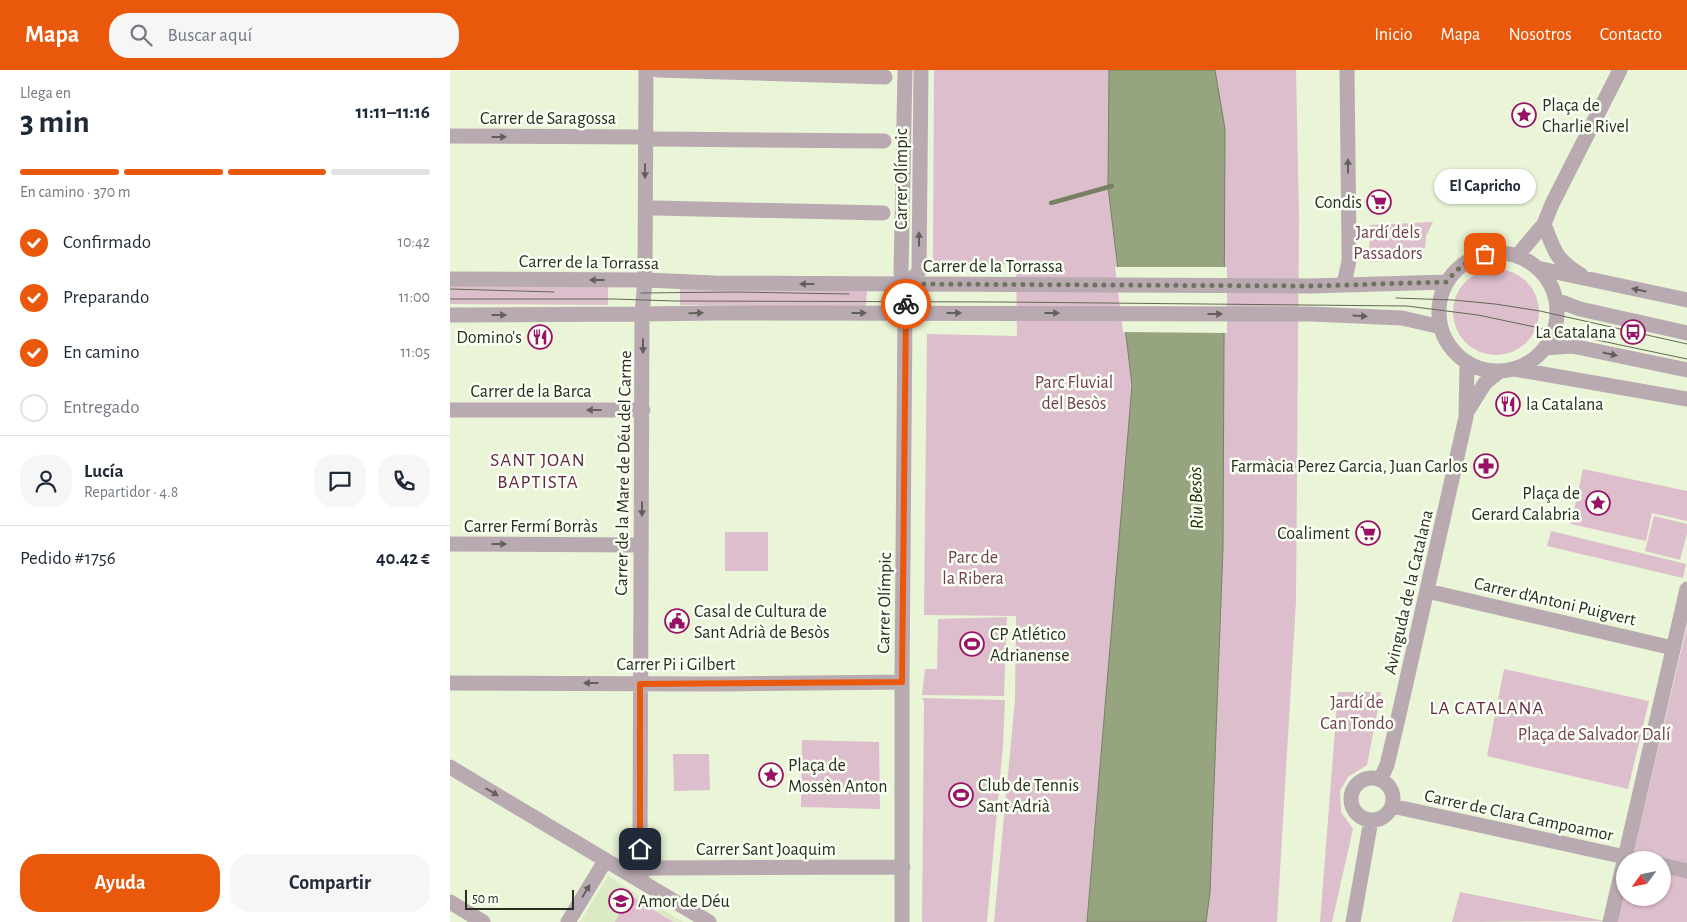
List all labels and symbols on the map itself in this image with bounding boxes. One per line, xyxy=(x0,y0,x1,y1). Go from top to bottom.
place label: Plaça de Charlie Rivel xyxy=(1542,97,1629,136)
place icon: Plaça de Charlie Rivel xyxy=(1511,102,1537,128)
street label: Carrer de Saragossa xyxy=(480,110,616,128)
street label: Carrer Olímpic xyxy=(893,128,911,230)
one-way arrow xyxy=(491,133,507,141)
one-way arrow xyxy=(1344,158,1352,174)
one-way arrow xyxy=(641,163,649,179)
callout: El Capricho xyxy=(1434,169,1536,204)
supermarket icon: Condis xyxy=(1366,189,1392,215)
place label: Condis xyxy=(1315,194,1362,212)
park label: Jardí dels Passadors xyxy=(1353,224,1423,263)
one-way arrow xyxy=(915,231,923,247)
pin xyxy=(1464,233,1506,275)
street label: Carrer de la Torrassa xyxy=(519,253,659,273)
street label: Carrer de la Torrassa xyxy=(923,258,1063,276)
one-way arrow xyxy=(588,276,604,284)
one-way arrow xyxy=(799,279,815,287)
courier xyxy=(881,279,931,329)
one-way arrow xyxy=(1632,286,1647,294)
one-way arrow xyxy=(688,309,704,317)
one-way arrow xyxy=(851,309,867,317)
one-way arrow xyxy=(946,309,962,317)
one-way arrow xyxy=(1044,309,1060,317)
one-way arrow xyxy=(1207,310,1223,318)
one-way arrow xyxy=(491,311,507,319)
one-way arrow xyxy=(1352,313,1368,321)
bus stop icon: La Catalana xyxy=(1620,319,1646,345)
restaurant icon: Domino's xyxy=(527,324,553,350)
place label: La Catalana xyxy=(1535,324,1616,342)
place label: Domino's xyxy=(456,329,522,347)
one-way arrow xyxy=(639,339,647,355)
street label: Carrer de la Mare de Déu del Carme xyxy=(613,350,635,596)
one-way arrow xyxy=(1603,350,1619,358)
park label: Parc Fluvial del Besòs xyxy=(1035,374,1113,413)
street label: Carrer de la Barca xyxy=(470,383,592,401)
restaurant icon: la Catalana xyxy=(1495,391,1521,417)
place label: la Catalana xyxy=(1526,396,1604,414)
one-way arrow xyxy=(586,406,602,414)
district label: SANT JOAN BAPTISTA xyxy=(490,451,586,492)
pharmacy icon: Farmàcia Perez Garcia, Juan Carlos xyxy=(1473,453,1499,479)
place label: Farmàcia Perez Garcia, Juan Carlos xyxy=(1231,458,1468,476)
water label: Riu Besòs xyxy=(1186,466,1207,530)
place label: Plaça de Gerard Calabria xyxy=(1471,485,1580,524)
place icon: Plaça de Gerard Calabria xyxy=(1585,490,1611,516)
one-way arrow xyxy=(637,501,645,517)
street label: Avinguda de la Catalana xyxy=(1381,508,1437,676)
street label: Carrer Fermí Borràs xyxy=(464,518,598,536)
supermarket icon: Coaliment xyxy=(1355,520,1381,546)
place label: Coaliment xyxy=(1277,525,1350,543)
one-way arrow xyxy=(491,540,507,548)
park label: Parc de la Ribera xyxy=(942,549,1004,588)
street label: Carrer Olímpic xyxy=(875,552,895,654)
street label: Carrer d'Antoni Puigvert xyxy=(1472,575,1638,629)
place label: Casal de Cultura de Sant Adrià de Besòs xyxy=(694,603,830,642)
public building icon: Casal de Cultura de Sant Adrià de Besòs xyxy=(664,608,690,634)
place label: CP Atlético Adrianense xyxy=(990,626,1070,665)
sports icon: CP Atlético Adrianense xyxy=(959,631,985,657)
street label: Carrer Pi i Gilbert xyxy=(617,656,736,674)
one-way arrow xyxy=(583,679,599,687)
park label: Jardí de Can Tondo xyxy=(1320,694,1394,733)
district label: LA CATALANA xyxy=(1430,699,1544,718)
park label: Plaça de Salvador Dalí xyxy=(1518,726,1671,744)
place label: Plaça de Mossèn Anton xyxy=(788,757,888,796)
place icon: Plaça de Mossèn Anton xyxy=(758,762,784,788)
place label: Club de Tennis Sant Adrià xyxy=(978,777,1079,816)
sports icon: Club de Tennis Sant Adrià xyxy=(948,782,974,808)
street label: Carrer de Clara Campoamor xyxy=(1423,787,1615,845)
one-way arrow xyxy=(485,788,498,797)
pin xyxy=(619,828,661,870)
street label: Carrer Sant Joaquim xyxy=(696,841,836,859)
north arrow xyxy=(1616,851,1671,906)
one-way arrow xyxy=(582,885,591,898)
scale bar xyxy=(465,887,574,910)
school or university icon: Amor de Déu xyxy=(608,888,634,914)
place label: Amor de Déu xyxy=(638,893,730,911)

